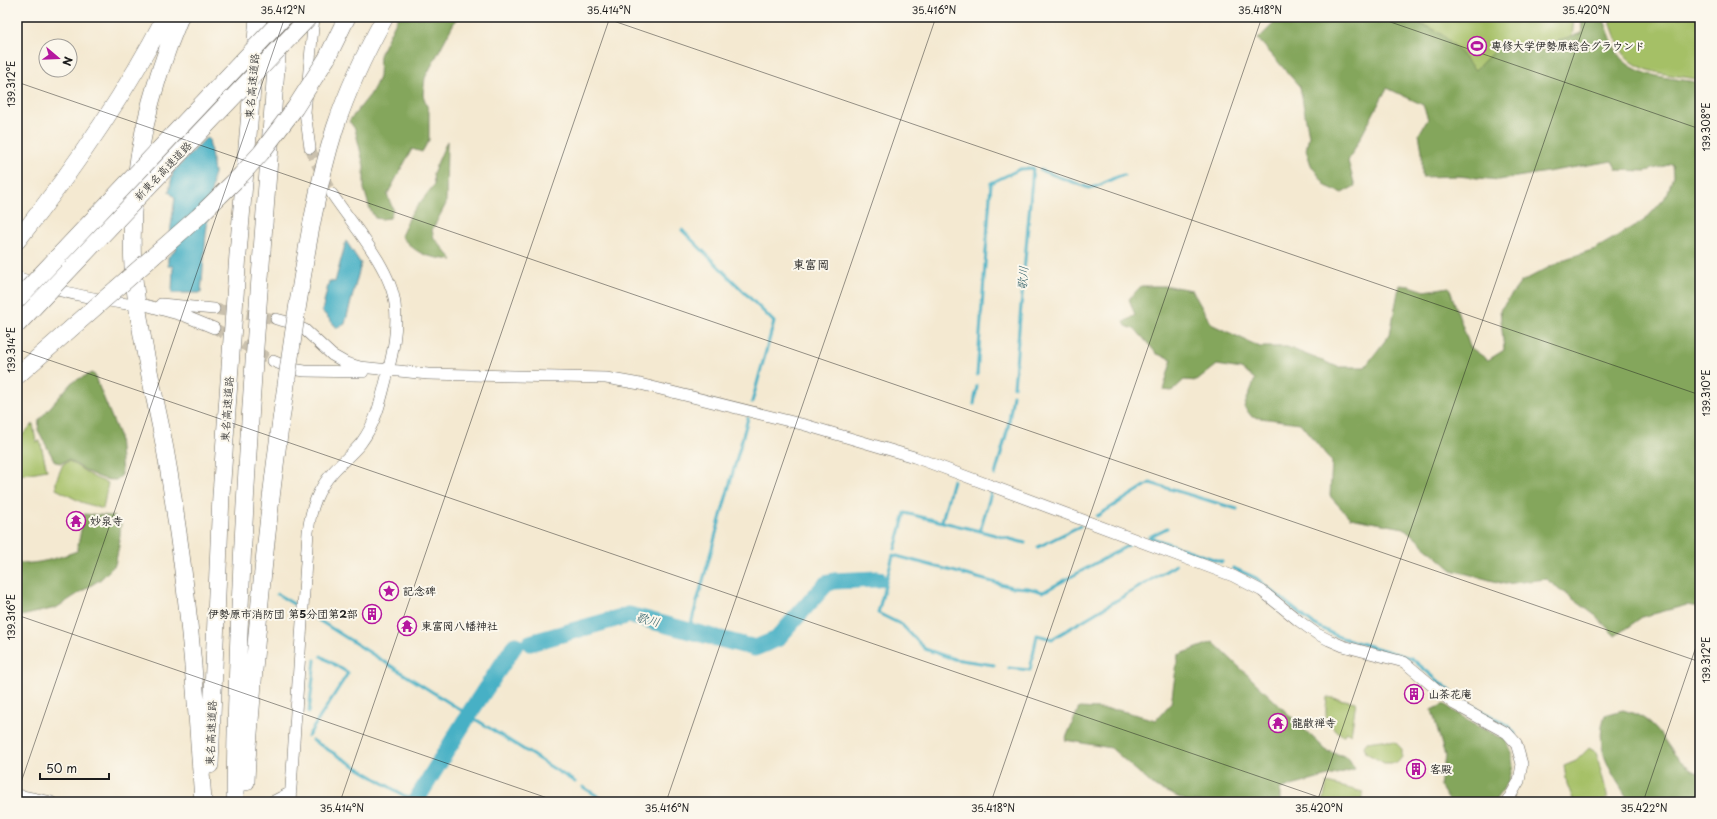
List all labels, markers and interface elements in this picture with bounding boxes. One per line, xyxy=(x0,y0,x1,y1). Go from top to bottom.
text: 35.412°N xyxy=(261,2,306,17)
text: 35.414°N xyxy=(587,2,631,17)
text: 35.416°N xyxy=(912,2,956,17)
text: 35.418°N xyxy=(1238,2,1282,17)
text: 35.420°N xyxy=(1562,2,1610,17)
sports icon: 専修大学伊勢原総合グラウンド xyxy=(1466,35,1488,57)
place label: 専修大学伊勢原総合グラウンド xyxy=(1491,37,1645,54)
north arrow xyxy=(38,38,78,78)
street label: 東名高速道路 xyxy=(240,52,263,120)
text: N xyxy=(58,55,77,69)
text: 139.312°E xyxy=(3,61,18,107)
text: 139.308°E xyxy=(1698,102,1713,152)
street label: 新東名高速道路 xyxy=(130,137,195,204)
district label: 東富岡 xyxy=(793,255,829,273)
water label: 歌川 xyxy=(1012,265,1032,291)
text: 139.314°E xyxy=(3,327,18,373)
text: 139.310°E xyxy=(1698,370,1713,416)
street label: 東名高速道路 xyxy=(216,375,237,442)
temple icon: 妙泉寺 xyxy=(65,510,87,532)
place label: 妙泉寺 xyxy=(90,512,123,529)
place icon: 記念碑 xyxy=(378,580,400,602)
place label: 記念碑 xyxy=(403,582,436,599)
text: 139.316°E xyxy=(3,594,18,640)
building icon: 伊勢原市消防団 第5分団第2部 xyxy=(361,603,383,625)
place label: 伊勢原市消防団 第5分団第2部 xyxy=(208,605,358,622)
water label: 歌川 xyxy=(634,607,662,631)
temple icon: 東富岡八幡神社 xyxy=(396,615,418,637)
place label: 東富岡八幡神社 xyxy=(421,617,498,634)
text: 139.312°E xyxy=(1698,637,1713,683)
building icon: 山茶花庵 xyxy=(1403,683,1425,705)
place label: 山茶花庵 xyxy=(1428,685,1472,702)
street label: 東名高速道路 xyxy=(201,700,220,766)
temple icon: 龍散禅寺 xyxy=(1267,712,1289,734)
place label: 龍散禅寺 xyxy=(1292,714,1336,731)
scale bar xyxy=(40,755,109,781)
building icon: 客殿 xyxy=(1405,758,1427,780)
text: 50 m xyxy=(46,759,77,777)
place label: 客殿 xyxy=(1430,760,1452,777)
text: 35.414°N xyxy=(320,800,364,815)
text: 35.416°N xyxy=(645,800,689,815)
text: 35.418°N xyxy=(971,800,1015,815)
text: 35.420°N xyxy=(1295,800,1343,815)
text: 35.422°N xyxy=(1620,800,1668,815)

